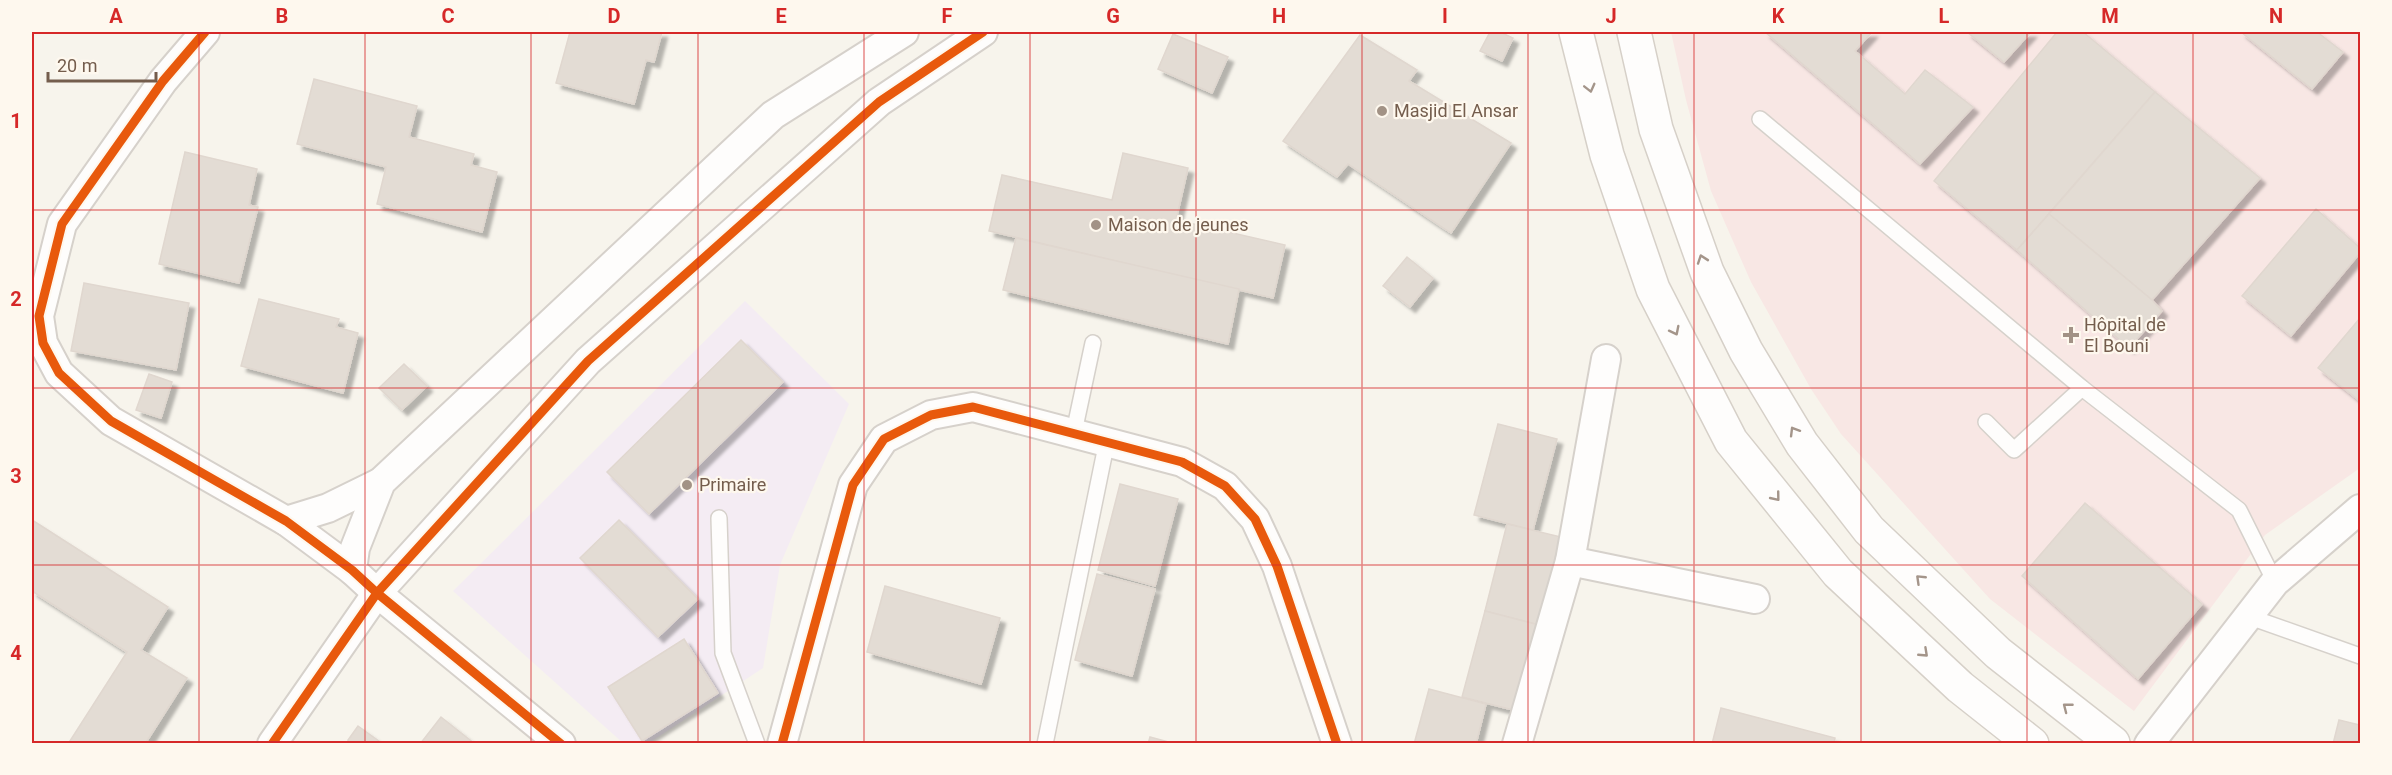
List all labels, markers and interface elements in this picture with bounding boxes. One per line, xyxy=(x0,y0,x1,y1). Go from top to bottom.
text: A xyxy=(109,4,123,28)
text: B xyxy=(276,4,288,28)
text: C xyxy=(441,4,455,28)
text: D xyxy=(608,4,621,28)
text: E xyxy=(775,4,787,28)
text: F xyxy=(942,4,953,28)
text: G xyxy=(1106,4,1120,28)
text: H xyxy=(1272,4,1286,28)
text: I xyxy=(1442,4,1448,28)
text: J xyxy=(1605,4,1617,28)
text: K xyxy=(1772,4,1785,28)
text: L xyxy=(1939,4,1950,28)
text: M xyxy=(2101,4,2119,28)
text: N xyxy=(2269,4,2283,28)
scale bar xyxy=(48,45,156,83)
text: 20 m xyxy=(57,55,97,76)
one-way arrow xyxy=(1583,83,1596,93)
place label: Masjid El Ansar xyxy=(1394,100,1518,121)
marker: Masjid El Ansar xyxy=(1375,104,1389,118)
text: 1 xyxy=(10,109,22,133)
place label: Maison de jeunes xyxy=(1108,214,1249,235)
marker: Maison de jeunes xyxy=(1089,218,1103,232)
one-way arrow xyxy=(1697,254,1710,265)
text: 2 xyxy=(10,287,22,311)
place label: Hôpital de El Bouni xyxy=(2084,314,2166,356)
one-way arrow xyxy=(1668,325,1679,336)
marker: Hôpital de El Bouni xyxy=(2062,326,2080,344)
one-way arrow xyxy=(1789,427,1801,437)
text: 3 xyxy=(10,464,22,488)
place label: Primaire xyxy=(699,474,766,495)
marker: Primaire xyxy=(680,478,694,492)
one-way arrow xyxy=(1769,490,1780,501)
one-way arrow xyxy=(1917,575,1928,586)
text: 4 xyxy=(10,641,22,665)
one-way arrow xyxy=(1917,646,1928,657)
one-way arrow xyxy=(2062,704,2073,715)

